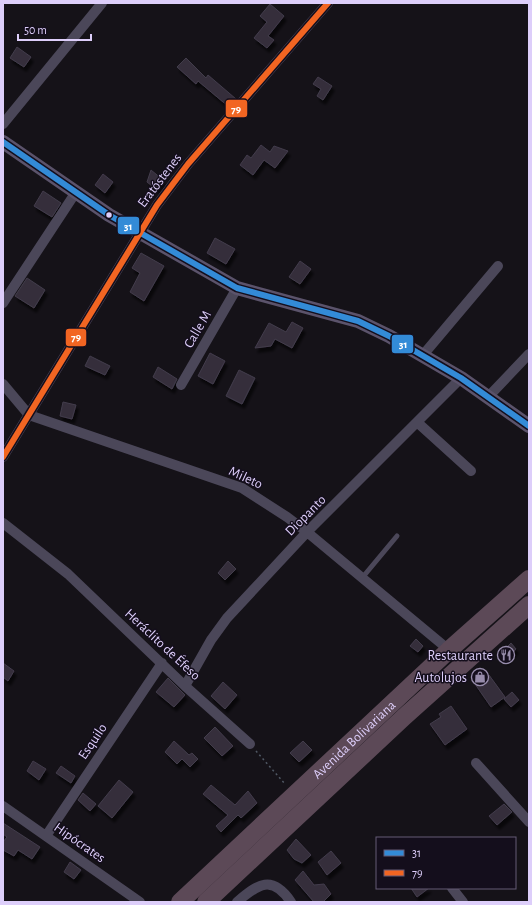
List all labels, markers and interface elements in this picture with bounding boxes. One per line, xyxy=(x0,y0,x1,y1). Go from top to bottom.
scale bar xyxy=(18,16,91,42)
text: 50 m xyxy=(24,24,47,36)
line badge: 79 xyxy=(225,99,248,118)
text: 79 xyxy=(231,104,241,115)
street label: Eratóstenes xyxy=(135,151,184,210)
unlabelled marker xyxy=(104,210,114,220)
line badge: 31 xyxy=(117,216,140,235)
text: 31 xyxy=(124,221,132,232)
street label: Calle M xyxy=(182,308,214,351)
line badge: 79 xyxy=(65,328,87,347)
text: 79 xyxy=(71,332,81,343)
line badge: 31 xyxy=(391,334,414,354)
text: 31 xyxy=(399,339,407,350)
street label: Mileto xyxy=(227,464,265,492)
street label: Diopanto xyxy=(283,493,329,539)
street label: Heráclito de Éfeso xyxy=(122,604,205,683)
restaurant icon: Restaurante xyxy=(496,645,516,665)
place label: Restaurante xyxy=(428,649,493,663)
shop icon: Autolujos xyxy=(470,667,490,687)
place label: Autolujos xyxy=(415,671,467,685)
street label: Avenida Bolivariana xyxy=(310,698,399,782)
street label: Esquilo xyxy=(76,721,110,762)
street label: Hipócrates xyxy=(51,820,108,865)
legend xyxy=(376,837,516,889)
text: 31 xyxy=(412,847,421,859)
text: 79 xyxy=(412,867,423,879)

